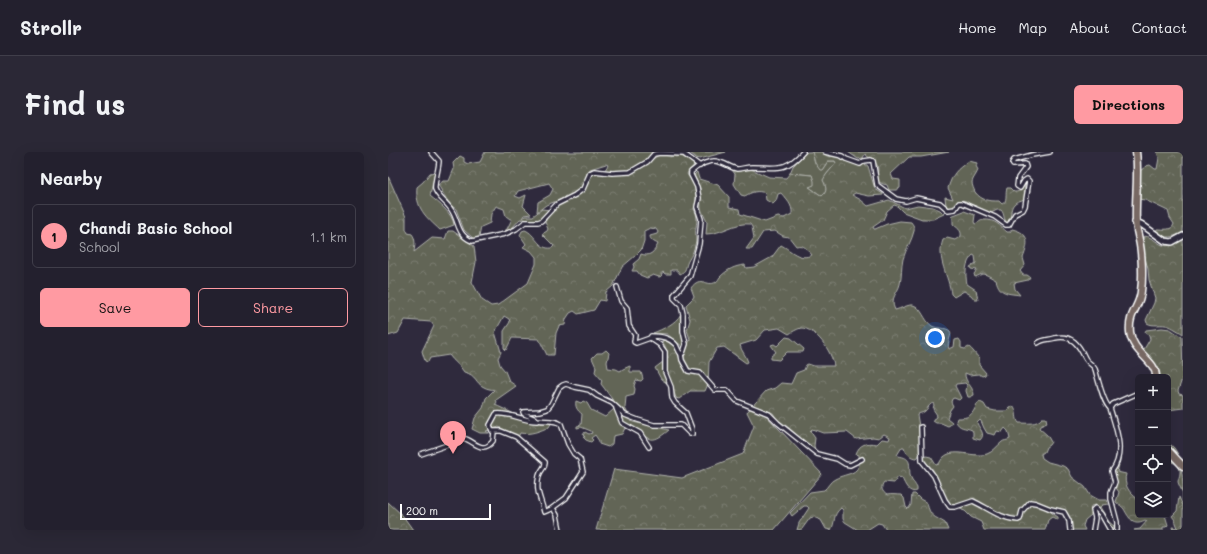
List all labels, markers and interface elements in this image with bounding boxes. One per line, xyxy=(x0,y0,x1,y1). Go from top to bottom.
text: Strollr xyxy=(20,15,82,40)
text: Home xyxy=(958,18,996,37)
text: Map xyxy=(1018,18,1047,37)
text: About xyxy=(1069,18,1110,37)
text: Contact xyxy=(1132,18,1187,37)
button: Directions xyxy=(1074,85,1183,124)
text: Find us xyxy=(24,86,125,122)
text: Nearby xyxy=(40,167,102,189)
text: Chandi Basic School xyxy=(79,218,232,238)
text: 1 xyxy=(51,228,57,245)
text: 1.1 km xyxy=(310,228,347,245)
text: School xyxy=(79,238,120,255)
button: Save xyxy=(40,288,190,327)
button: Share xyxy=(198,288,348,327)
your location xyxy=(925,328,945,348)
map controls xyxy=(1135,374,1171,518)
button: + xyxy=(1135,374,1171,410)
button: − xyxy=(1135,410,1171,446)
pin: 1 xyxy=(440,421,466,454)
button: locate xyxy=(1135,446,1171,482)
button: layers xyxy=(1135,482,1171,518)
scale bar xyxy=(400,502,491,521)
text: 200 m xyxy=(406,503,438,518)

